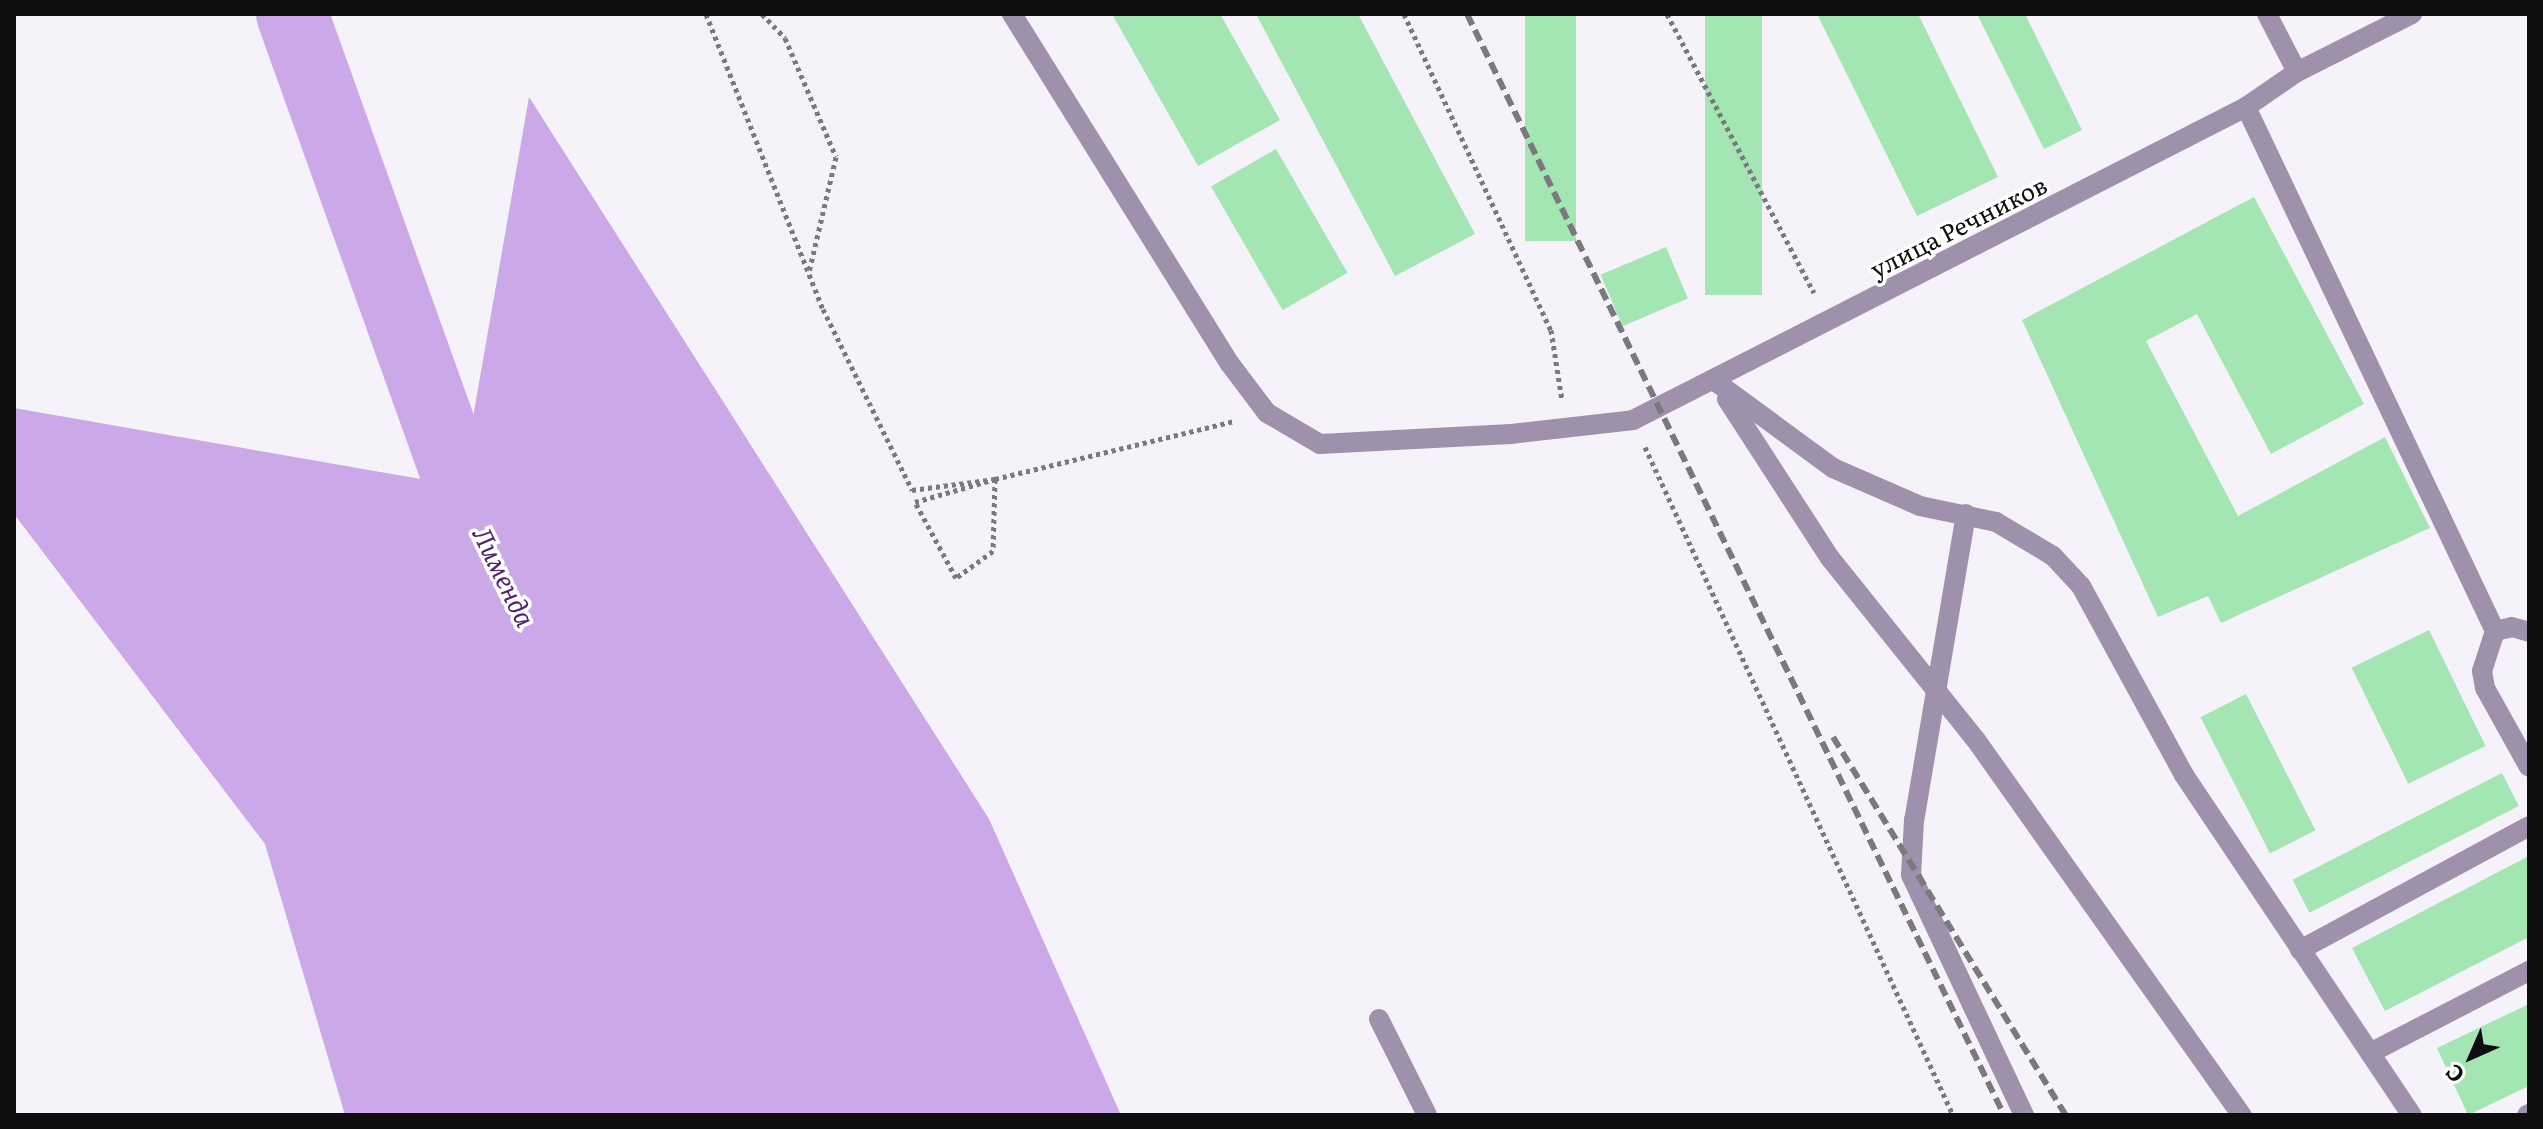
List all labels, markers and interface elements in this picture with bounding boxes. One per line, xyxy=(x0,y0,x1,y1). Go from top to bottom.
street label: улица Речников xyxy=(1865,169,2051,283)
water label: Лименда xyxy=(467,521,543,631)
north arrow xyxy=(2431,1017,2511,1097)
text: С xyxy=(2436,1057,2471,1092)

